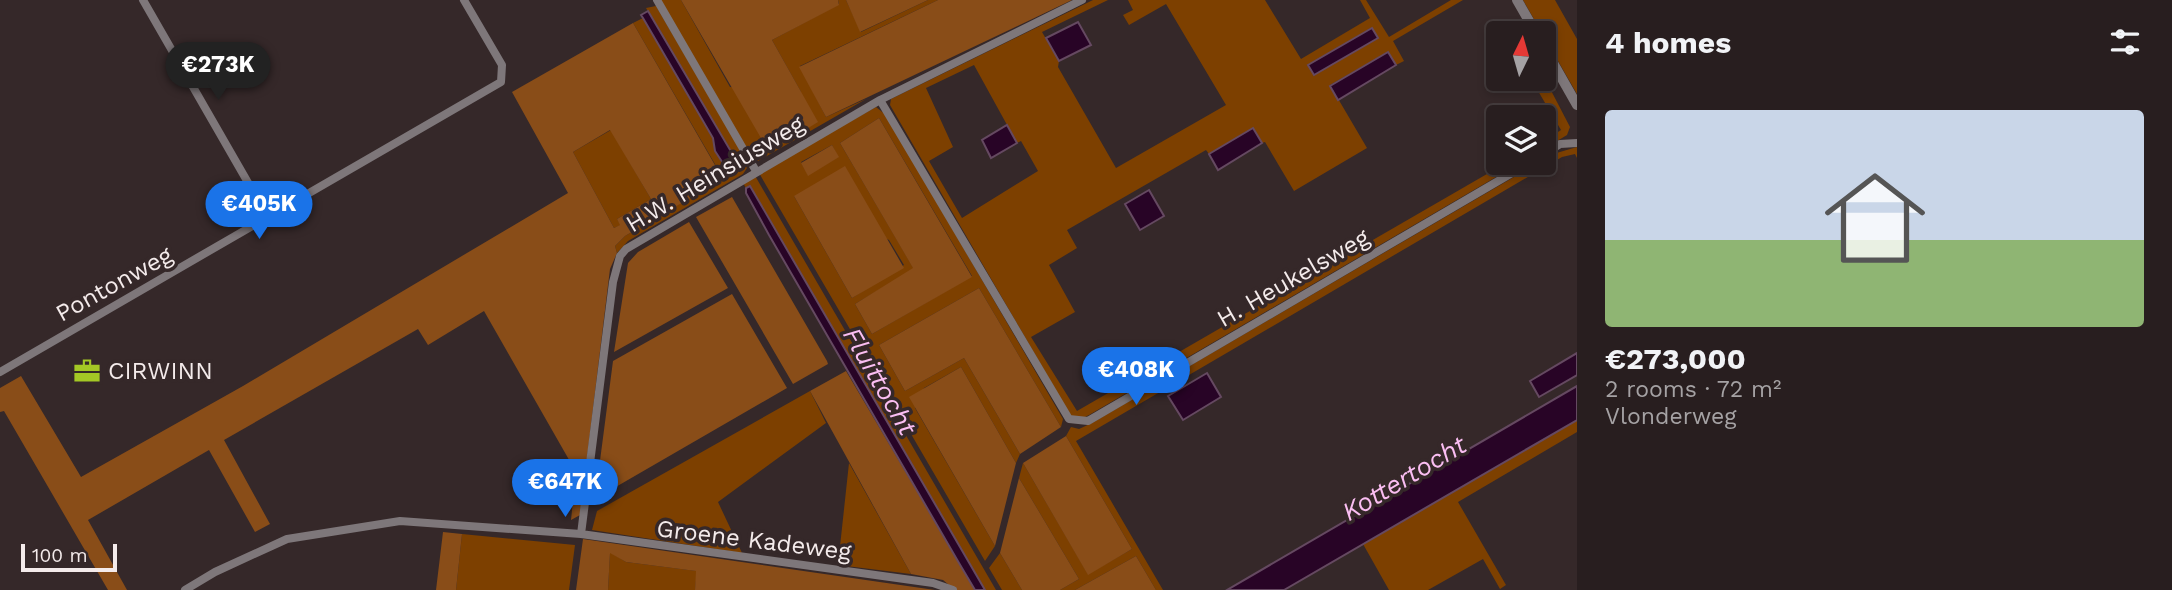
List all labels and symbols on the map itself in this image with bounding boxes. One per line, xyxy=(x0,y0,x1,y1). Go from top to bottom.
north arrow xyxy=(1486,21,1556,91)
pin: €273K xyxy=(169,42,267,102)
street label: H.W. Heinsiusweg xyxy=(621,110,809,238)
pin: €405K xyxy=(210,182,308,241)
street label: H. Heukelsweg xyxy=(1212,223,1374,333)
street label: Pontonweg xyxy=(51,240,177,327)
water label: Fluittocht xyxy=(837,322,923,441)
pin: €408K xyxy=(1087,348,1185,407)
office icon: CIRWINN xyxy=(72,356,102,386)
place label: CIRWINN xyxy=(108,357,213,385)
water label: Kottertocht xyxy=(1336,429,1472,527)
pin: €647K xyxy=(516,460,614,519)
street label: Groene Kadeweg xyxy=(655,514,853,566)
scale bar xyxy=(21,541,117,573)

